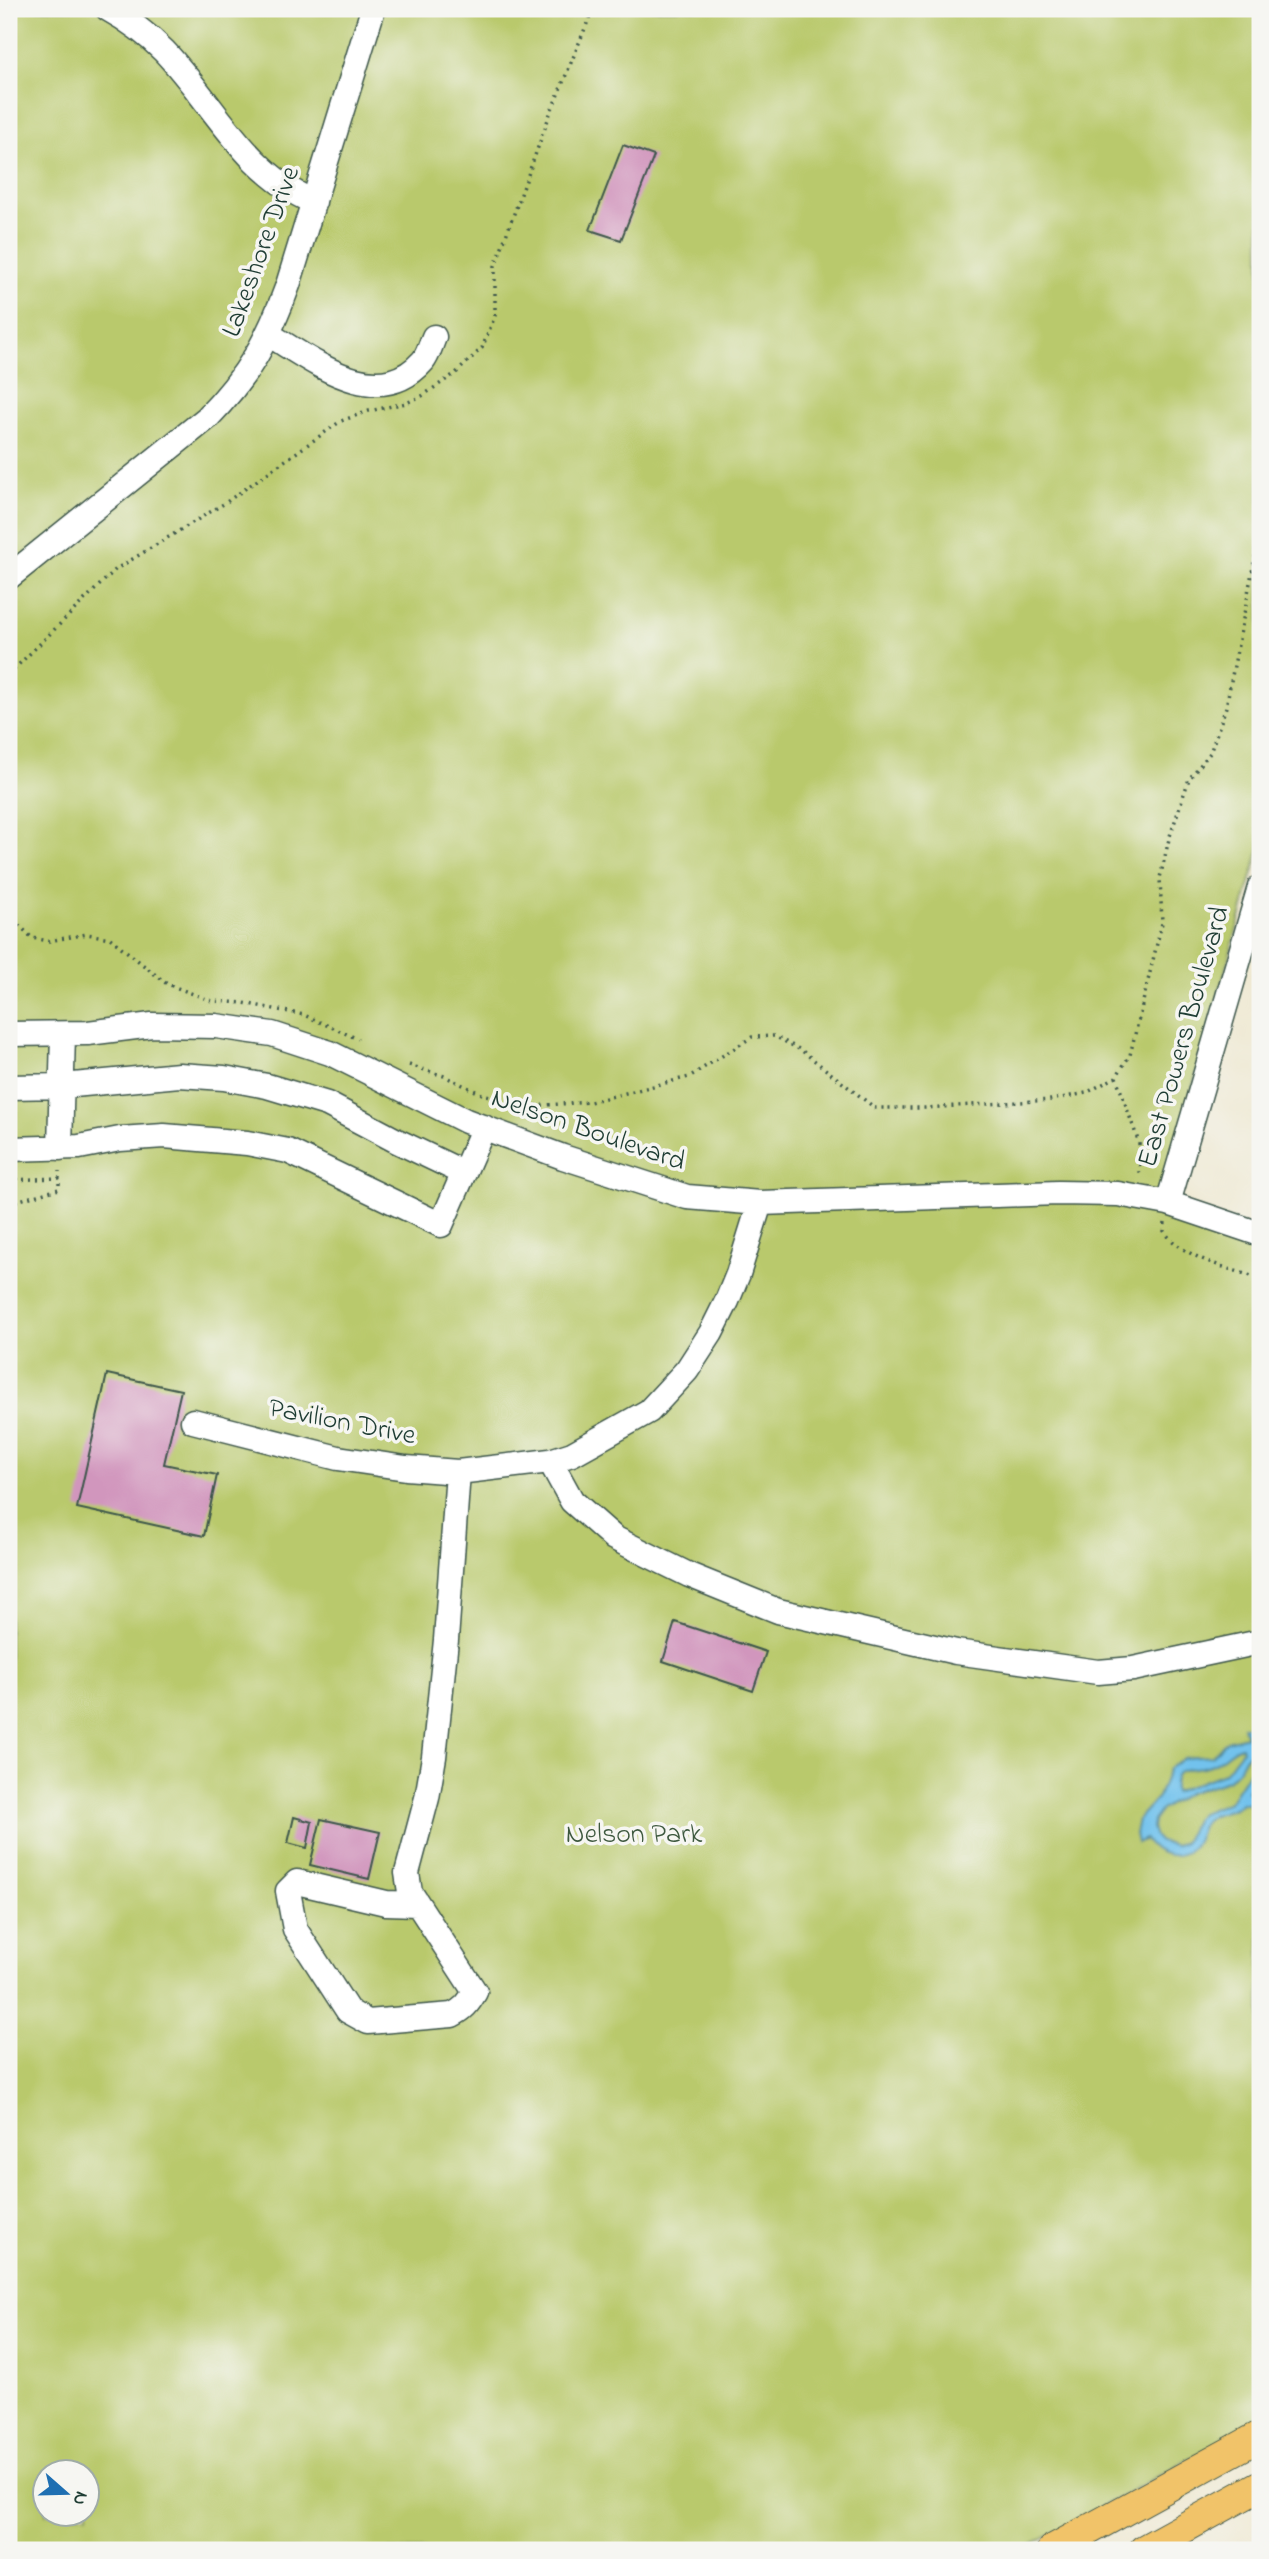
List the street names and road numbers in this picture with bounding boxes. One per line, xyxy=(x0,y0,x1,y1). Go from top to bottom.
street label: Lakeshore Drive xyxy=(212,160,312,343)
street label: East Powers Boulevard xyxy=(1128,902,1242,1172)
street label: Nelson Boulevard xyxy=(485,1079,691,1183)
street label: Pavilion Drive xyxy=(265,1389,420,1457)

